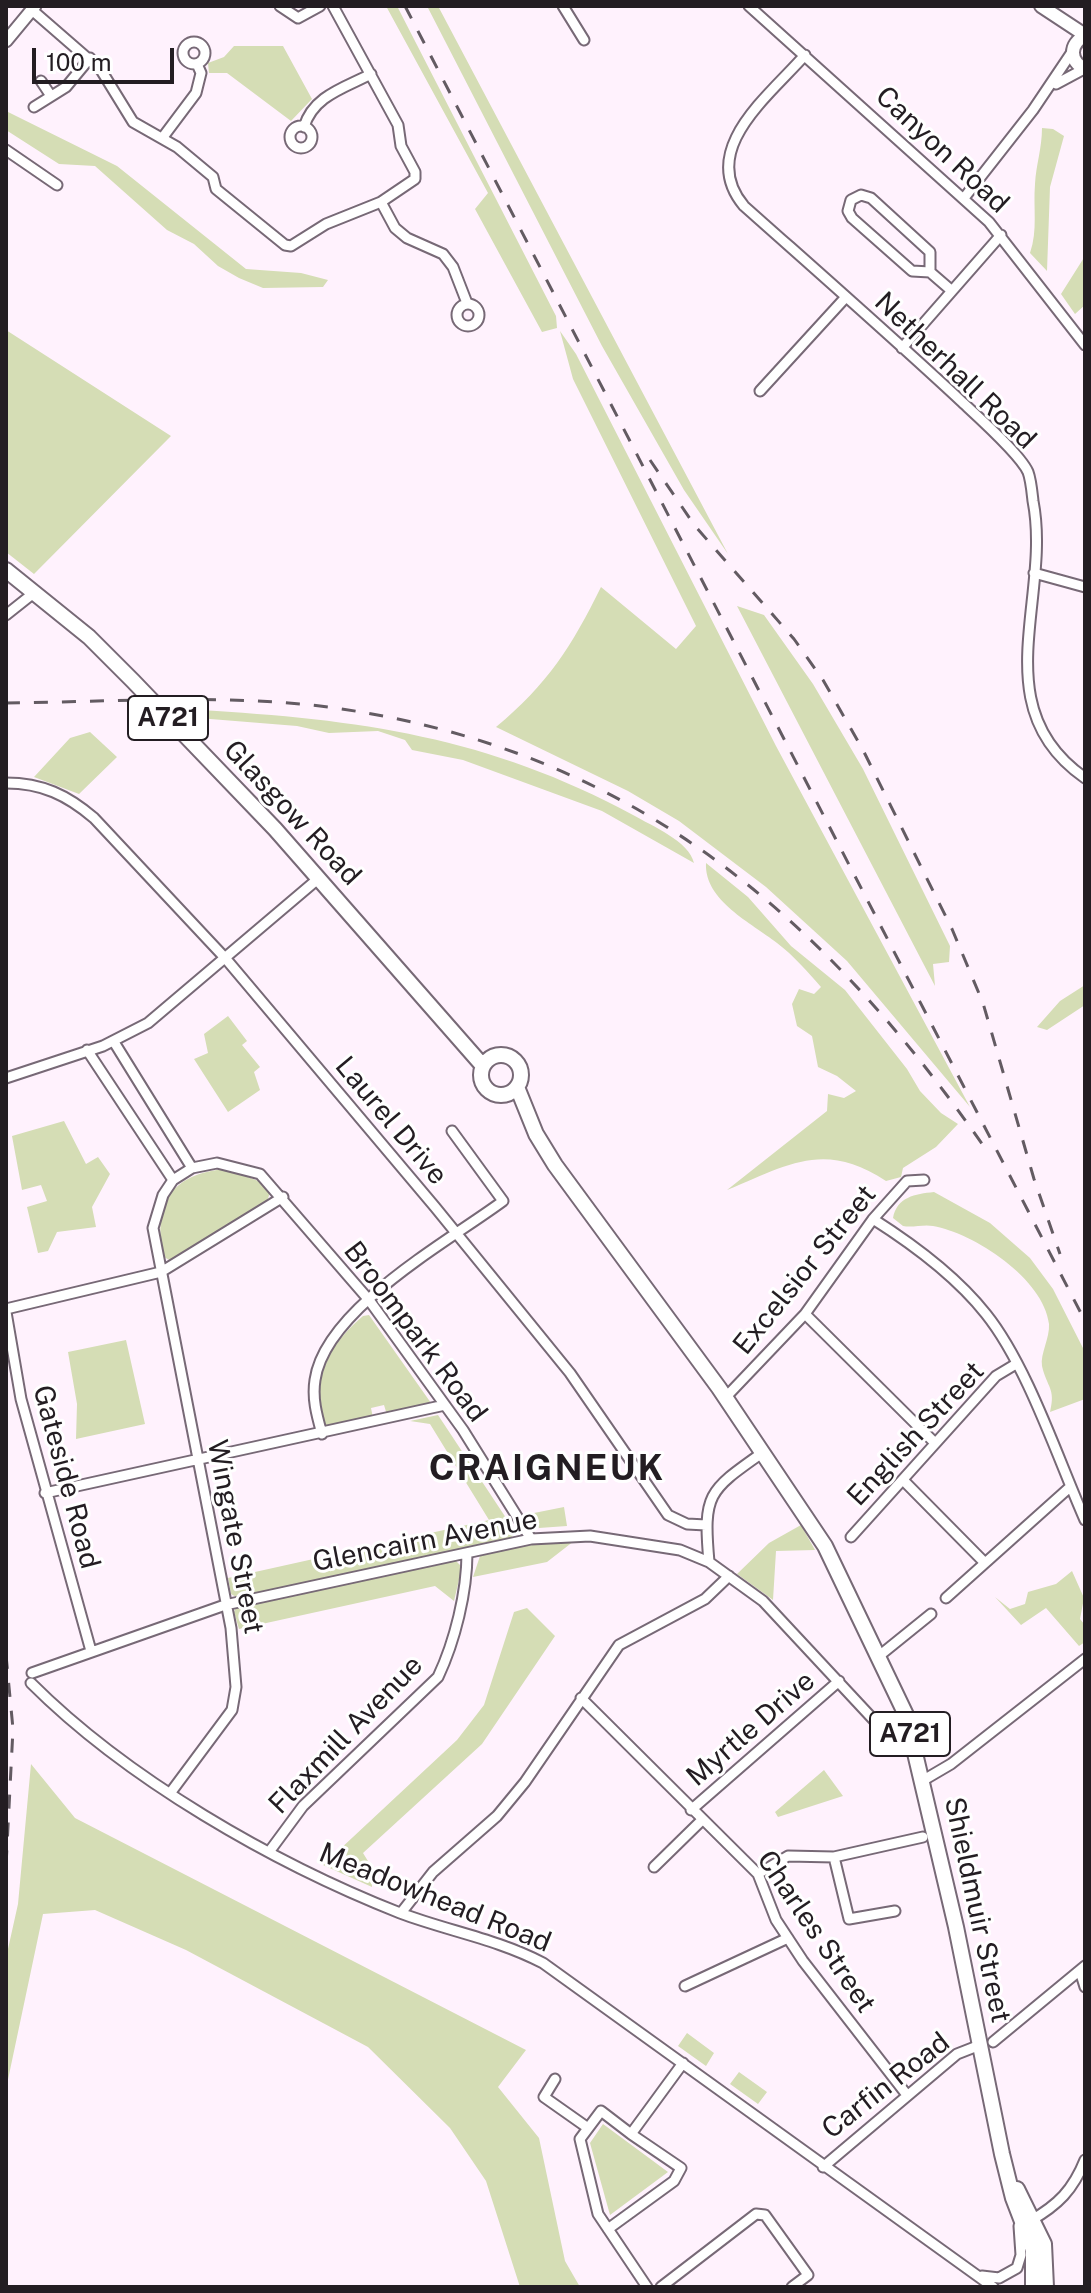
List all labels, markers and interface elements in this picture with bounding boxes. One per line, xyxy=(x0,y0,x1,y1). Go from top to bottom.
scale bar xyxy=(36,32,178,82)
text: 100 m xyxy=(46,48,112,76)
street label: Canyon Road xyxy=(868,80,1016,220)
street label: Netherhall Road xyxy=(867,286,1043,456)
road number: A721 xyxy=(128,696,208,740)
street label: Glasgow Road xyxy=(216,734,368,892)
street label: Laurel Drive xyxy=(328,1050,454,1192)
street label: Excelsior Street xyxy=(727,1179,883,1361)
street label: Broompark Road xyxy=(336,1235,494,1429)
street label: English Street xyxy=(841,1355,991,1513)
street label: Gateside Road xyxy=(25,1382,107,1572)
street label: Wingate Street xyxy=(200,1437,270,1637)
district label: CRAIGNEUK xyxy=(429,1447,665,1491)
street label: Glencairn Avenue xyxy=(310,1503,540,1579)
street label: Flaxmill Avenue xyxy=(262,1649,430,1821)
street label: Myrtle Drive xyxy=(680,1664,822,1794)
road number: A721 xyxy=(870,1712,950,1756)
street label: Shieldmuir Street xyxy=(937,1794,1017,2026)
street label: Meadowhead Road xyxy=(314,1836,556,1960)
street label: Charles Street xyxy=(749,1845,883,2019)
street label: Carfin Road xyxy=(816,2026,956,2146)

